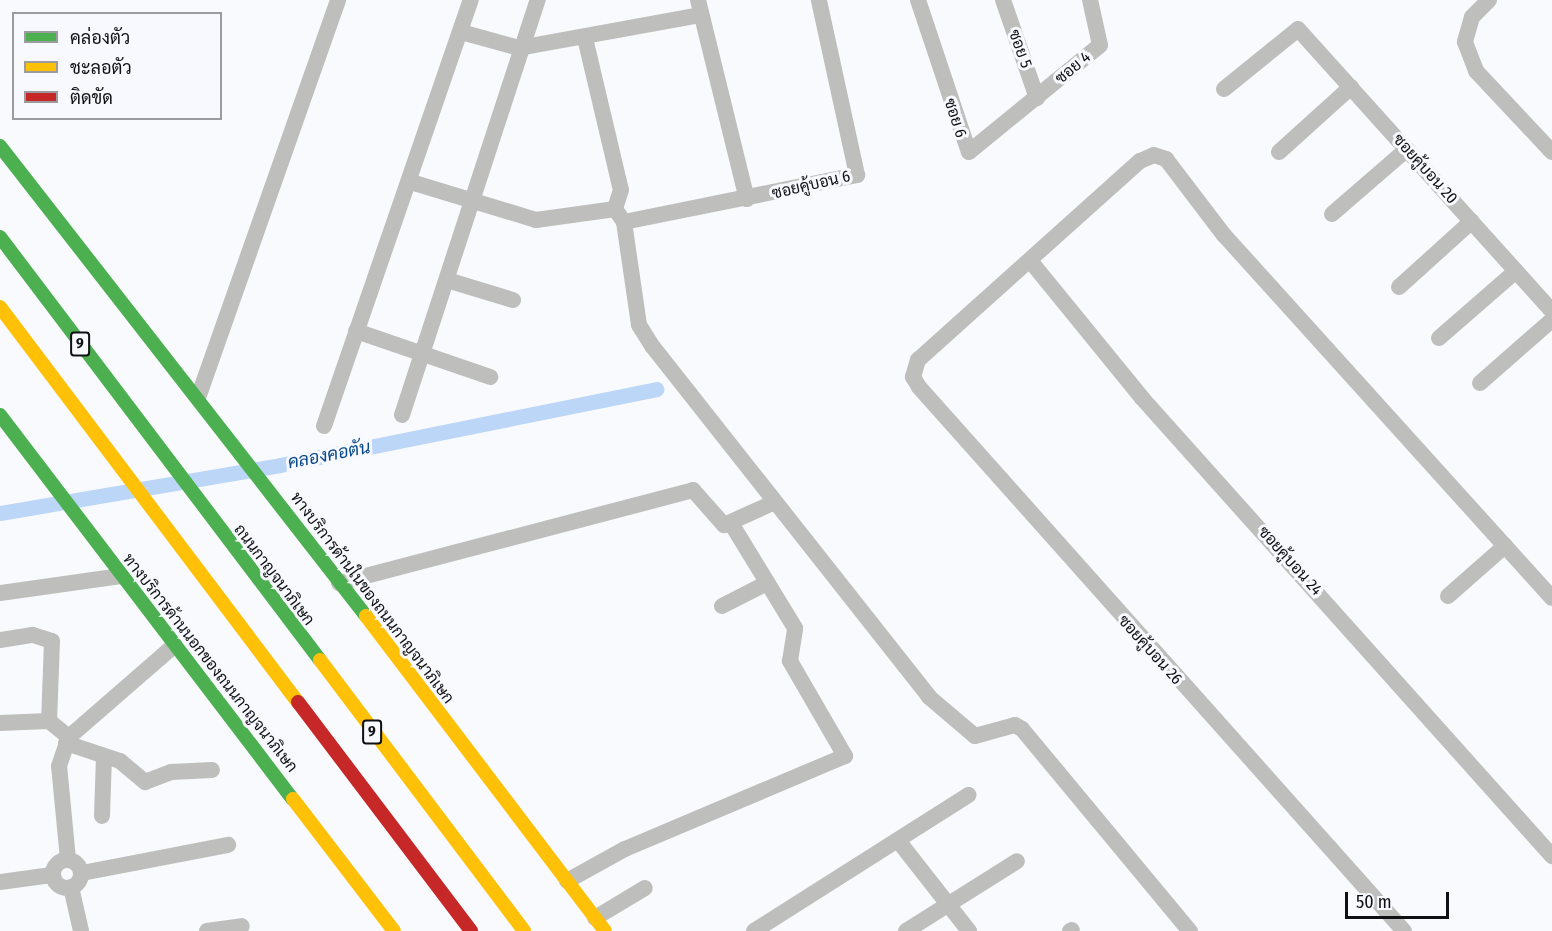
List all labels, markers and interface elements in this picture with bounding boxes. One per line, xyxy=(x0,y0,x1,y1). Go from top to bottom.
legend xyxy=(12,12,222,120)
text: คล่องตัว xyxy=(70,27,130,49)
street label: ซอย 5 xyxy=(1004,27,1036,71)
street label: ซอย 4 xyxy=(1052,48,1094,88)
text: ชะลอตัว xyxy=(70,57,132,79)
text: ติดขัด xyxy=(70,87,113,109)
street label: ซอย 6 xyxy=(940,96,970,140)
street label: ซอยคู้บอน 20 xyxy=(1389,130,1461,208)
street label: ซอยคู้บอน 6 xyxy=(770,167,852,203)
road number: 9 xyxy=(70,332,90,356)
water label: คลองคอตัน xyxy=(286,436,372,474)
street label: ทางบริการด้านในของถนนกาญจนาภิเษก xyxy=(286,488,458,708)
street label: ถนนกาญจนาภิเษก xyxy=(230,521,318,629)
street label: ซอยคู้บอน 24 xyxy=(1254,523,1326,599)
street label: ทางบริการด้านนอกของถนนกาญจนาภิเษก xyxy=(119,550,301,776)
street label: ซอยคู้บอน 26 xyxy=(1114,611,1186,689)
road number: 9 xyxy=(362,720,382,744)
scale bar xyxy=(1348,880,1452,918)
text: 50 m xyxy=(1356,891,1392,913)

